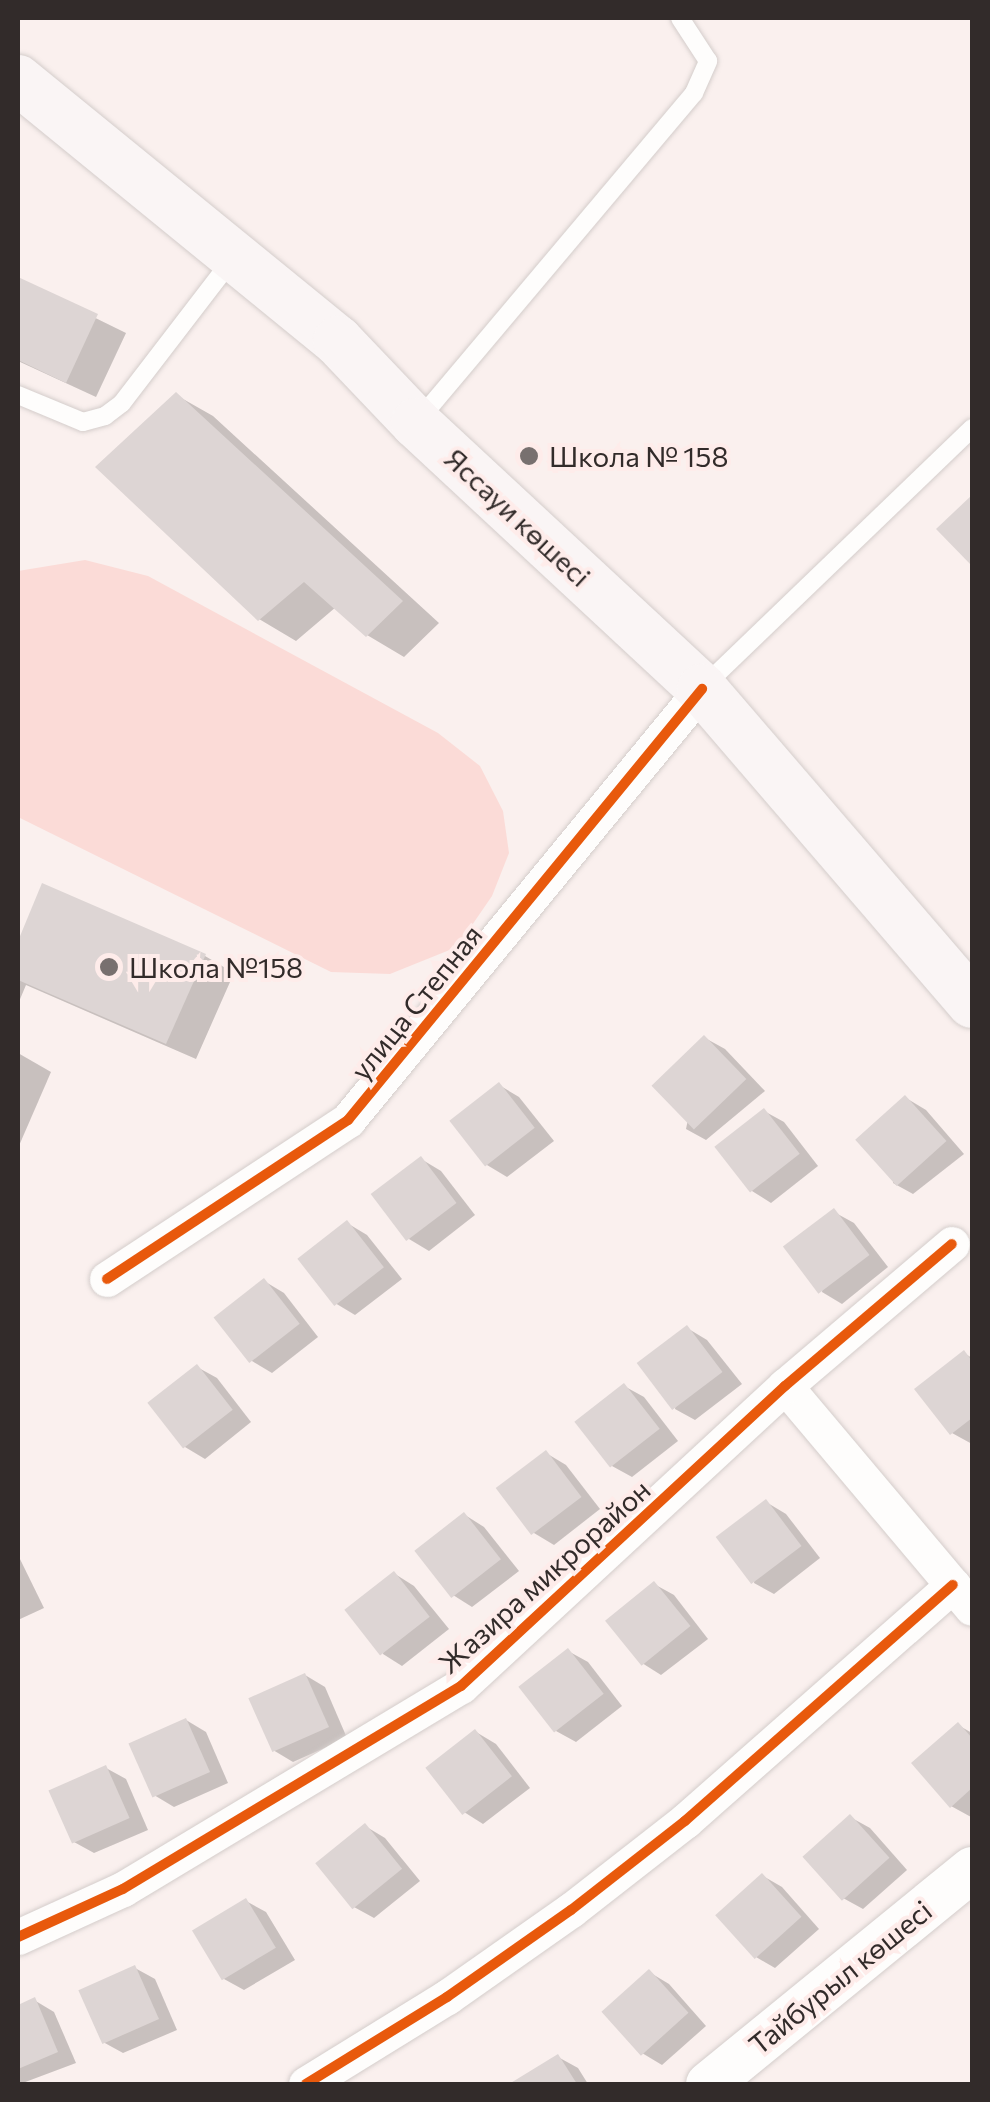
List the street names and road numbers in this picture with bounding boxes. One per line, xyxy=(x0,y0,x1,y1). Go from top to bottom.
street label: Яссауи көшесі xyxy=(438,441,598,593)
street label: улица Степная xyxy=(343,918,489,1086)
street label: Жазира микрорайон xyxy=(431,1472,657,1680)
street label: Тайбурыл көшесі xyxy=(742,1893,938,2061)

